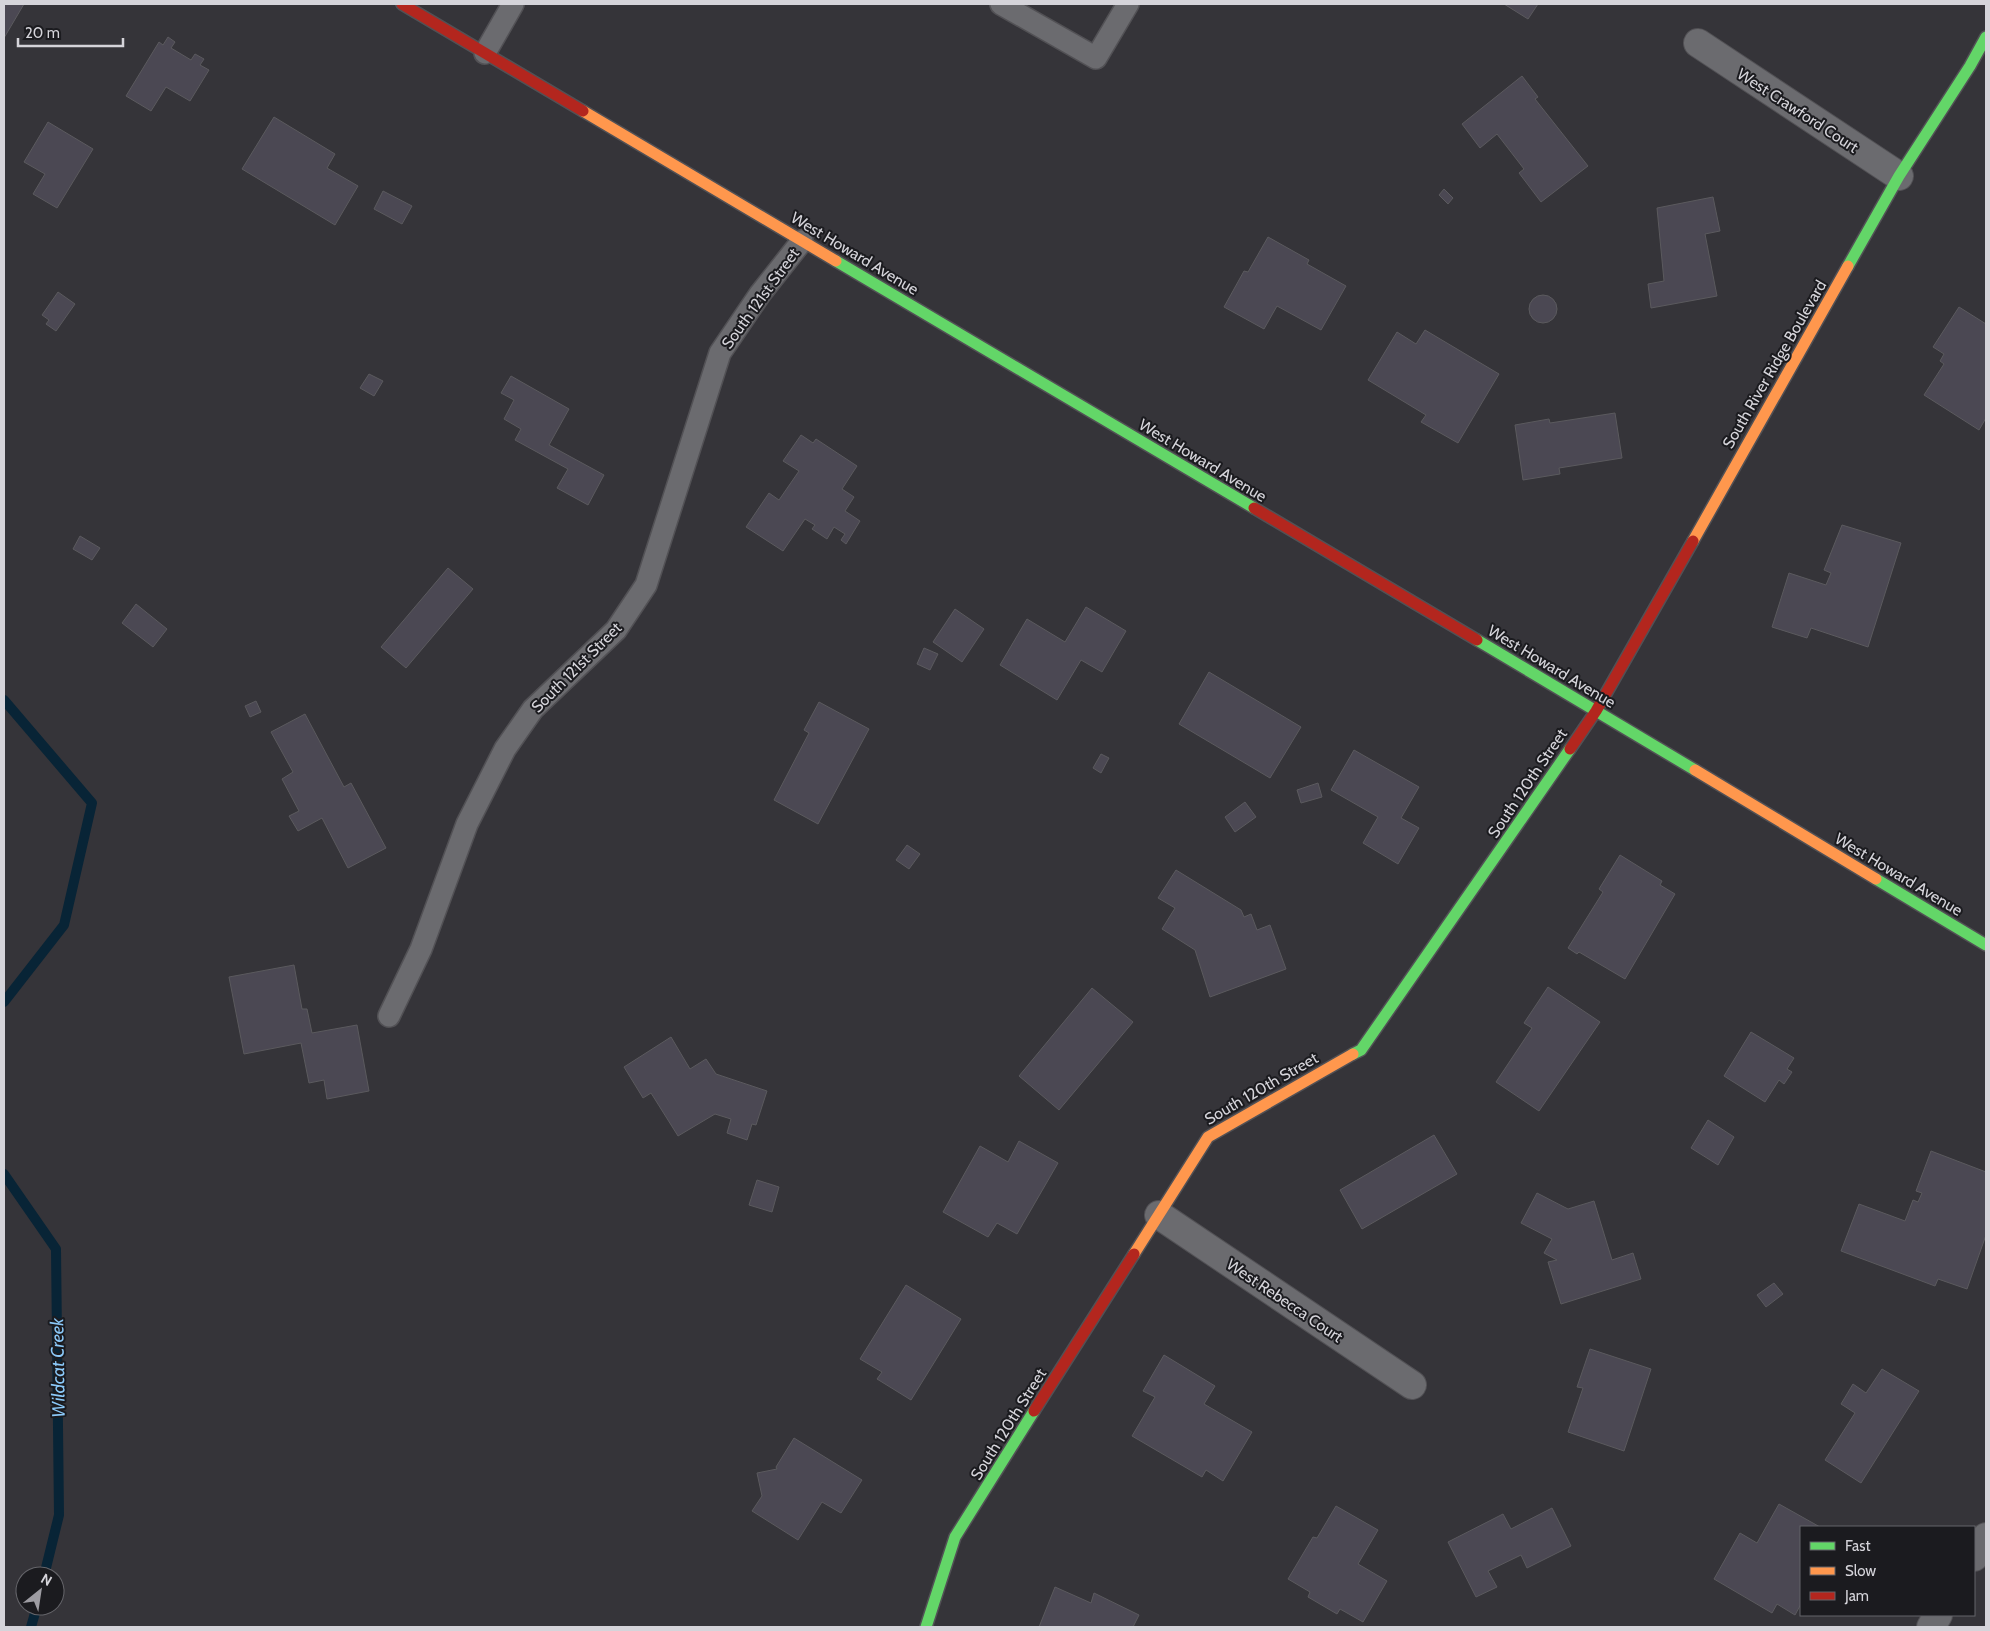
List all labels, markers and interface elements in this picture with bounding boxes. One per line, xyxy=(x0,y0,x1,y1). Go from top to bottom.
scale bar xyxy=(18,15,122,47)
text: 20 m xyxy=(25,24,60,42)
street label: West Crawford Court xyxy=(1734,64,1862,157)
street label: West Howard Avenue xyxy=(788,208,922,299)
street label: South 121st Street xyxy=(718,244,804,352)
street label: South River Ridge Boulevard xyxy=(1718,277,1830,452)
street label: West Howard Avenue xyxy=(1136,415,1270,506)
street label: South 121st Street xyxy=(527,618,626,716)
street label: West Howard Avenue xyxy=(1485,621,1619,712)
street label: South 120th Street xyxy=(1484,725,1571,842)
street label: West Howard Avenue xyxy=(1832,829,1966,920)
street label: South 120th Street xyxy=(1201,1048,1322,1129)
street label: West Rebecca Court xyxy=(1223,1255,1347,1347)
water label: Wildcat Creek xyxy=(46,1317,70,1418)
street label: South 120th Street xyxy=(967,1365,1051,1483)
legend xyxy=(1800,1526,1975,1616)
text: Fast xyxy=(1845,1537,1870,1555)
text: Slow xyxy=(1845,1562,1876,1580)
north arrow xyxy=(15,1566,65,1616)
text: N xyxy=(38,1569,55,1590)
text: Jam xyxy=(1844,1587,1869,1605)

